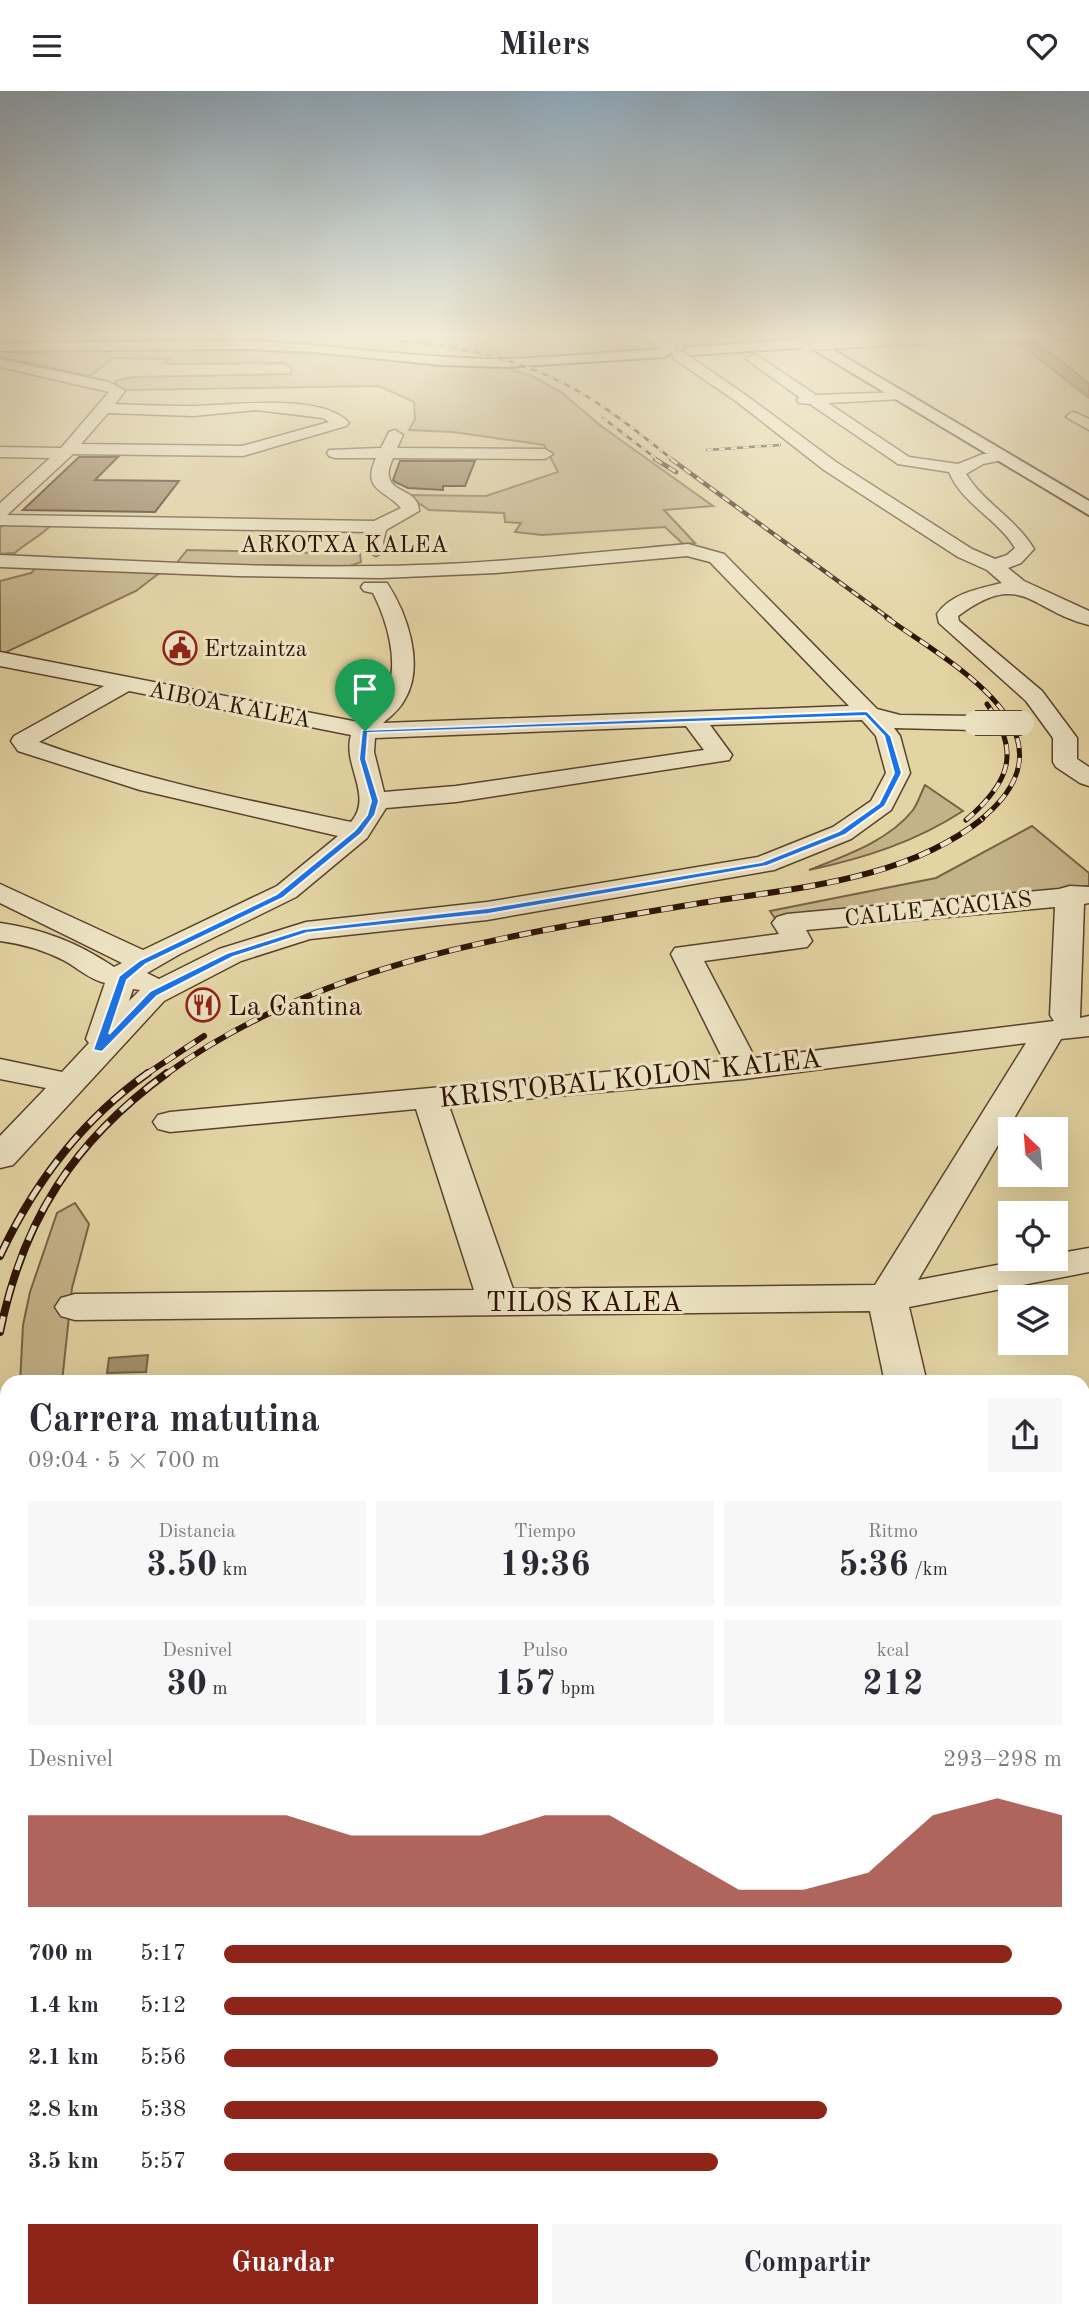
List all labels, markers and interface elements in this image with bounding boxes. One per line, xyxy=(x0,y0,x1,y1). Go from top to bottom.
icon: menu xyxy=(28,27,66,65)
icon: heart xyxy=(1023,27,1061,65)
text: Milers xyxy=(499,30,590,62)
street label: ARKOTXA KALEA xyxy=(240,534,448,557)
public building icon: Ertzaintza xyxy=(161,629,199,667)
place label: Ertzaintza xyxy=(204,638,307,661)
pin xyxy=(335,659,395,731)
icon: arrive xyxy=(346,670,384,708)
street label: AIBOA KALEA xyxy=(147,678,313,733)
street label: CALLE ACACIAS xyxy=(843,888,1033,931)
restaurant icon: La Cantina xyxy=(184,986,222,1024)
place label: La Cantina xyxy=(228,994,363,1022)
street label: KRISTOBAL KOLON KALEA xyxy=(437,1046,823,1114)
north arrow xyxy=(998,1117,1068,1187)
map controls xyxy=(998,1117,1068,1355)
button: locate xyxy=(998,1201,1068,1271)
button: layers xyxy=(998,1285,1068,1355)
street label: TILOS KALEA xyxy=(486,1290,682,1318)
button: share xyxy=(988,1398,1062,1472)
text: Carrera matutina xyxy=(28,1402,320,1440)
text: 09:04 · 5 × 700 m xyxy=(28,1449,220,1472)
text: Distancia xyxy=(158,1523,236,1542)
text: Tiempo xyxy=(514,1523,576,1542)
text: Ritmo xyxy=(868,1523,918,1542)
text: 3.50 xyxy=(147,1548,217,1583)
text: 19:36 xyxy=(499,1548,591,1583)
text: 5:36 xyxy=(838,1548,909,1583)
text: km xyxy=(217,1561,248,1580)
text: /km xyxy=(909,1561,948,1580)
text: Desnivel xyxy=(162,1642,232,1661)
text: Pulso xyxy=(522,1642,568,1661)
text: kcal xyxy=(877,1642,909,1661)
text: 30 xyxy=(166,1667,207,1702)
text: 157 xyxy=(495,1667,555,1702)
text: 212 xyxy=(863,1667,923,1702)
text: m xyxy=(207,1680,228,1699)
text: bpm xyxy=(555,1680,595,1699)
text: Desnivel xyxy=(28,1748,113,1771)
text: 293–298 m xyxy=(943,1748,1062,1771)
text: 700 m xyxy=(28,1942,93,1965)
text: 5:17 xyxy=(140,1942,186,1965)
text: 1.4 km xyxy=(28,1994,99,2017)
text: 5:12 xyxy=(140,1994,186,2017)
text: 2.1 km xyxy=(28,2046,99,2069)
text: 5:56 xyxy=(140,2046,186,2069)
text: 2.8 km xyxy=(28,2098,99,2121)
text: 5:38 xyxy=(140,2098,186,2121)
text: 3.5 km xyxy=(28,2150,99,2173)
text: 5:57 xyxy=(140,2150,186,2173)
button: Guardar xyxy=(28,2224,538,2304)
button: Compartir xyxy=(552,2224,1062,2304)

